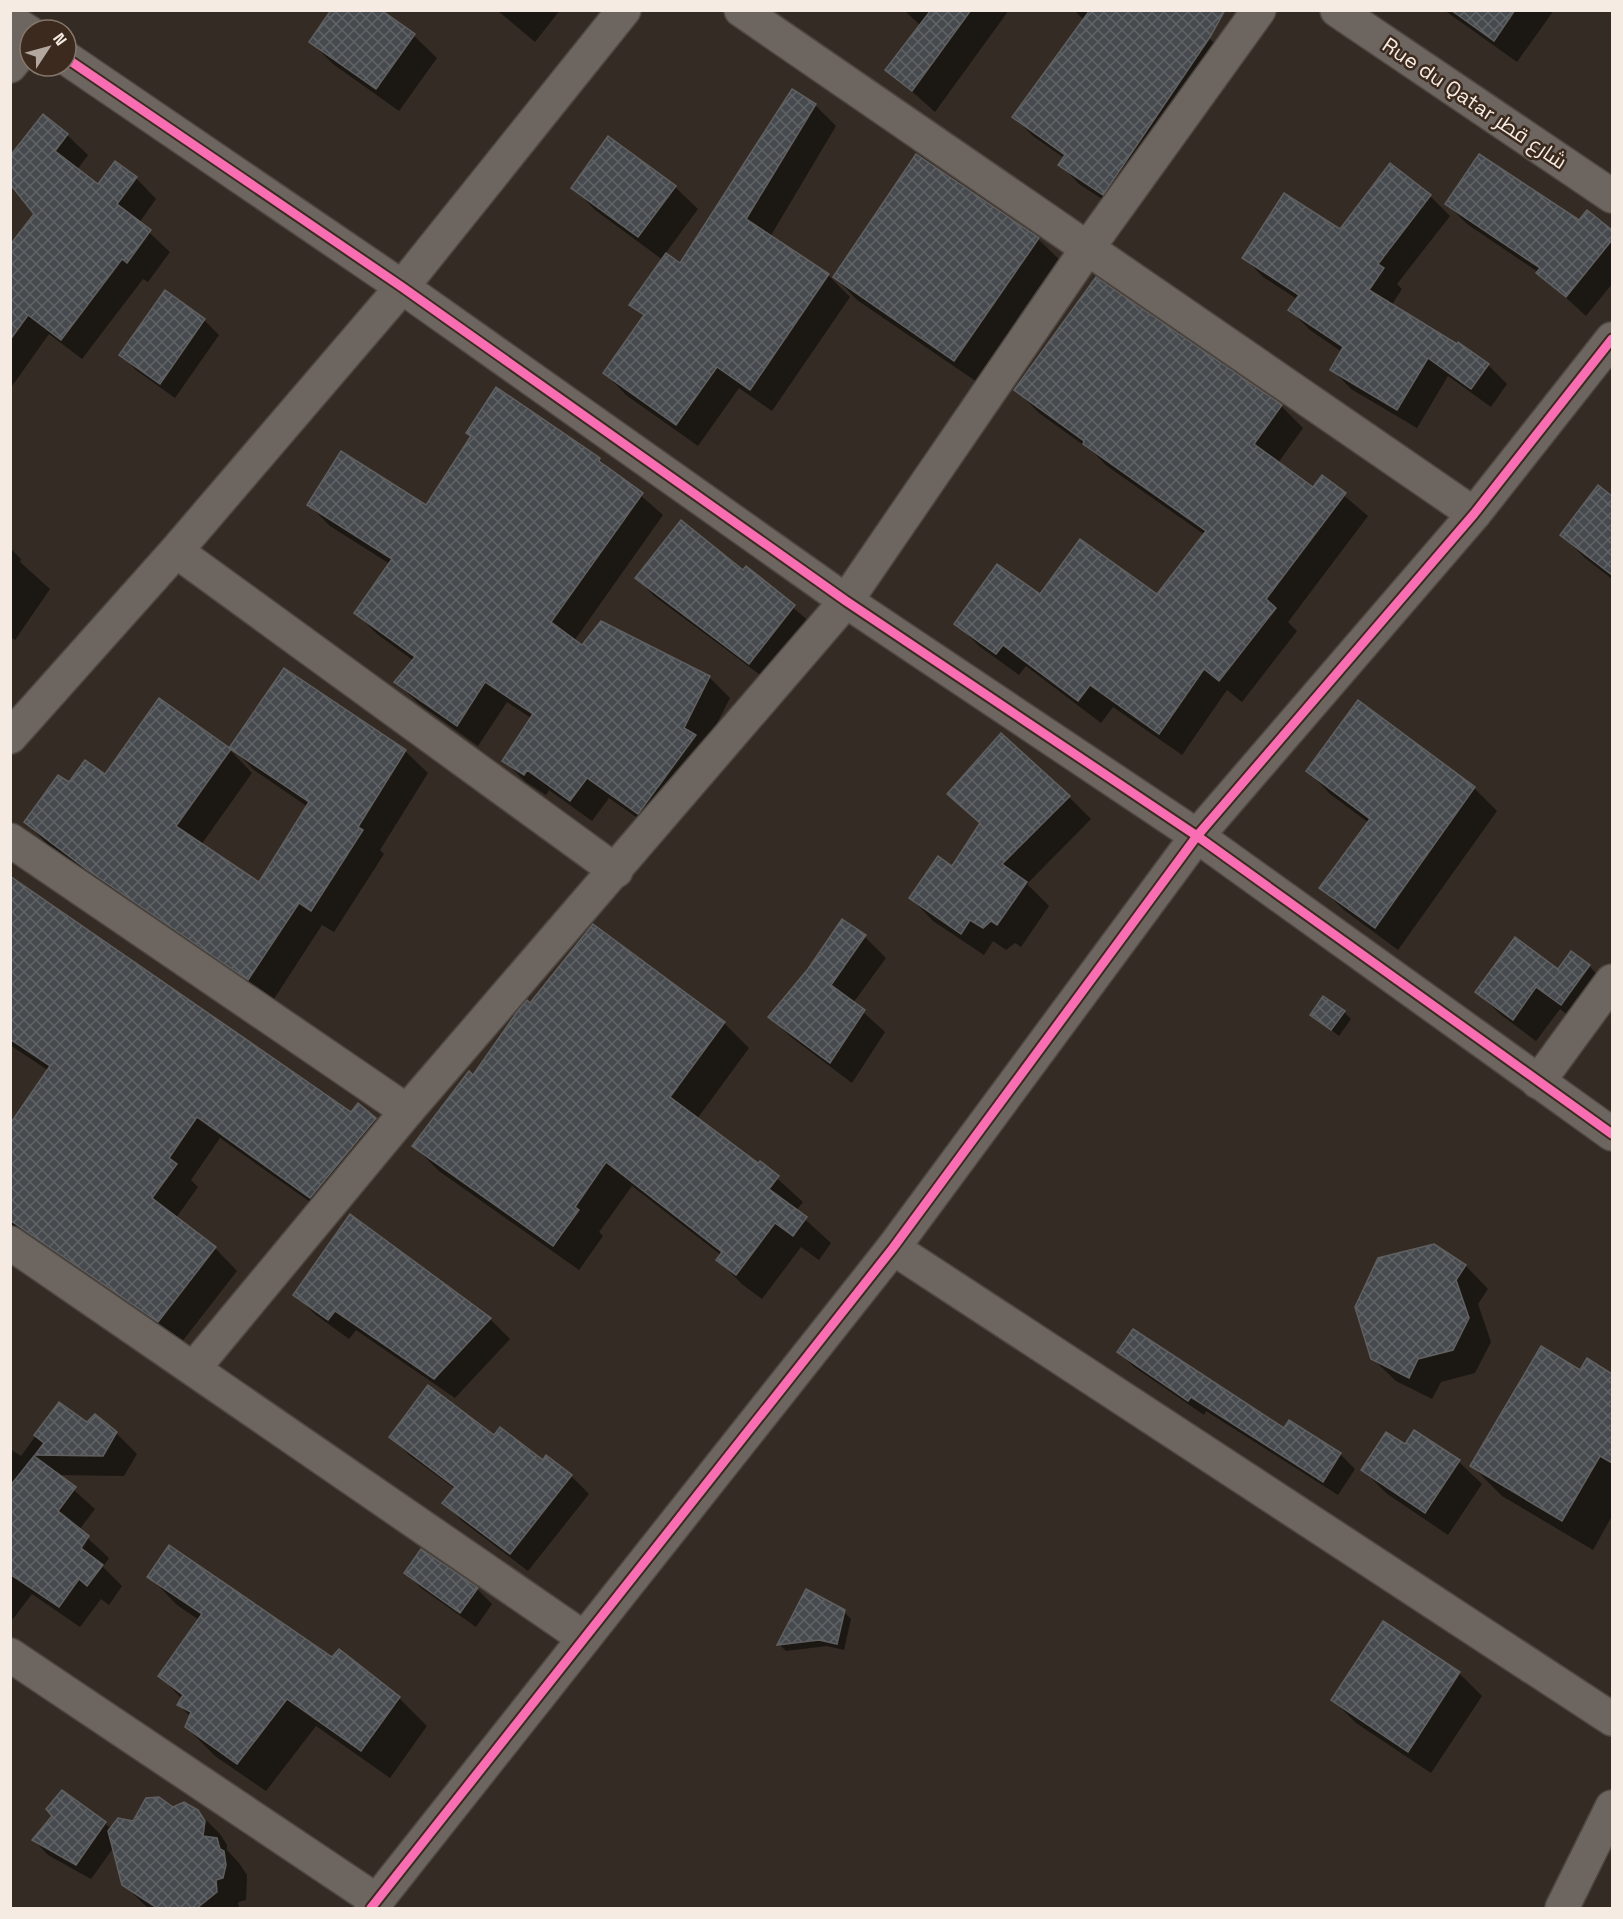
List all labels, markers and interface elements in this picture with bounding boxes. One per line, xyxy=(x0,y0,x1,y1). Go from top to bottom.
north arrow xyxy=(18,18,78,78)
text: N xyxy=(48,29,71,50)
street label: Rue du Qatar شارع قطر xyxy=(1377,31,1573,176)

